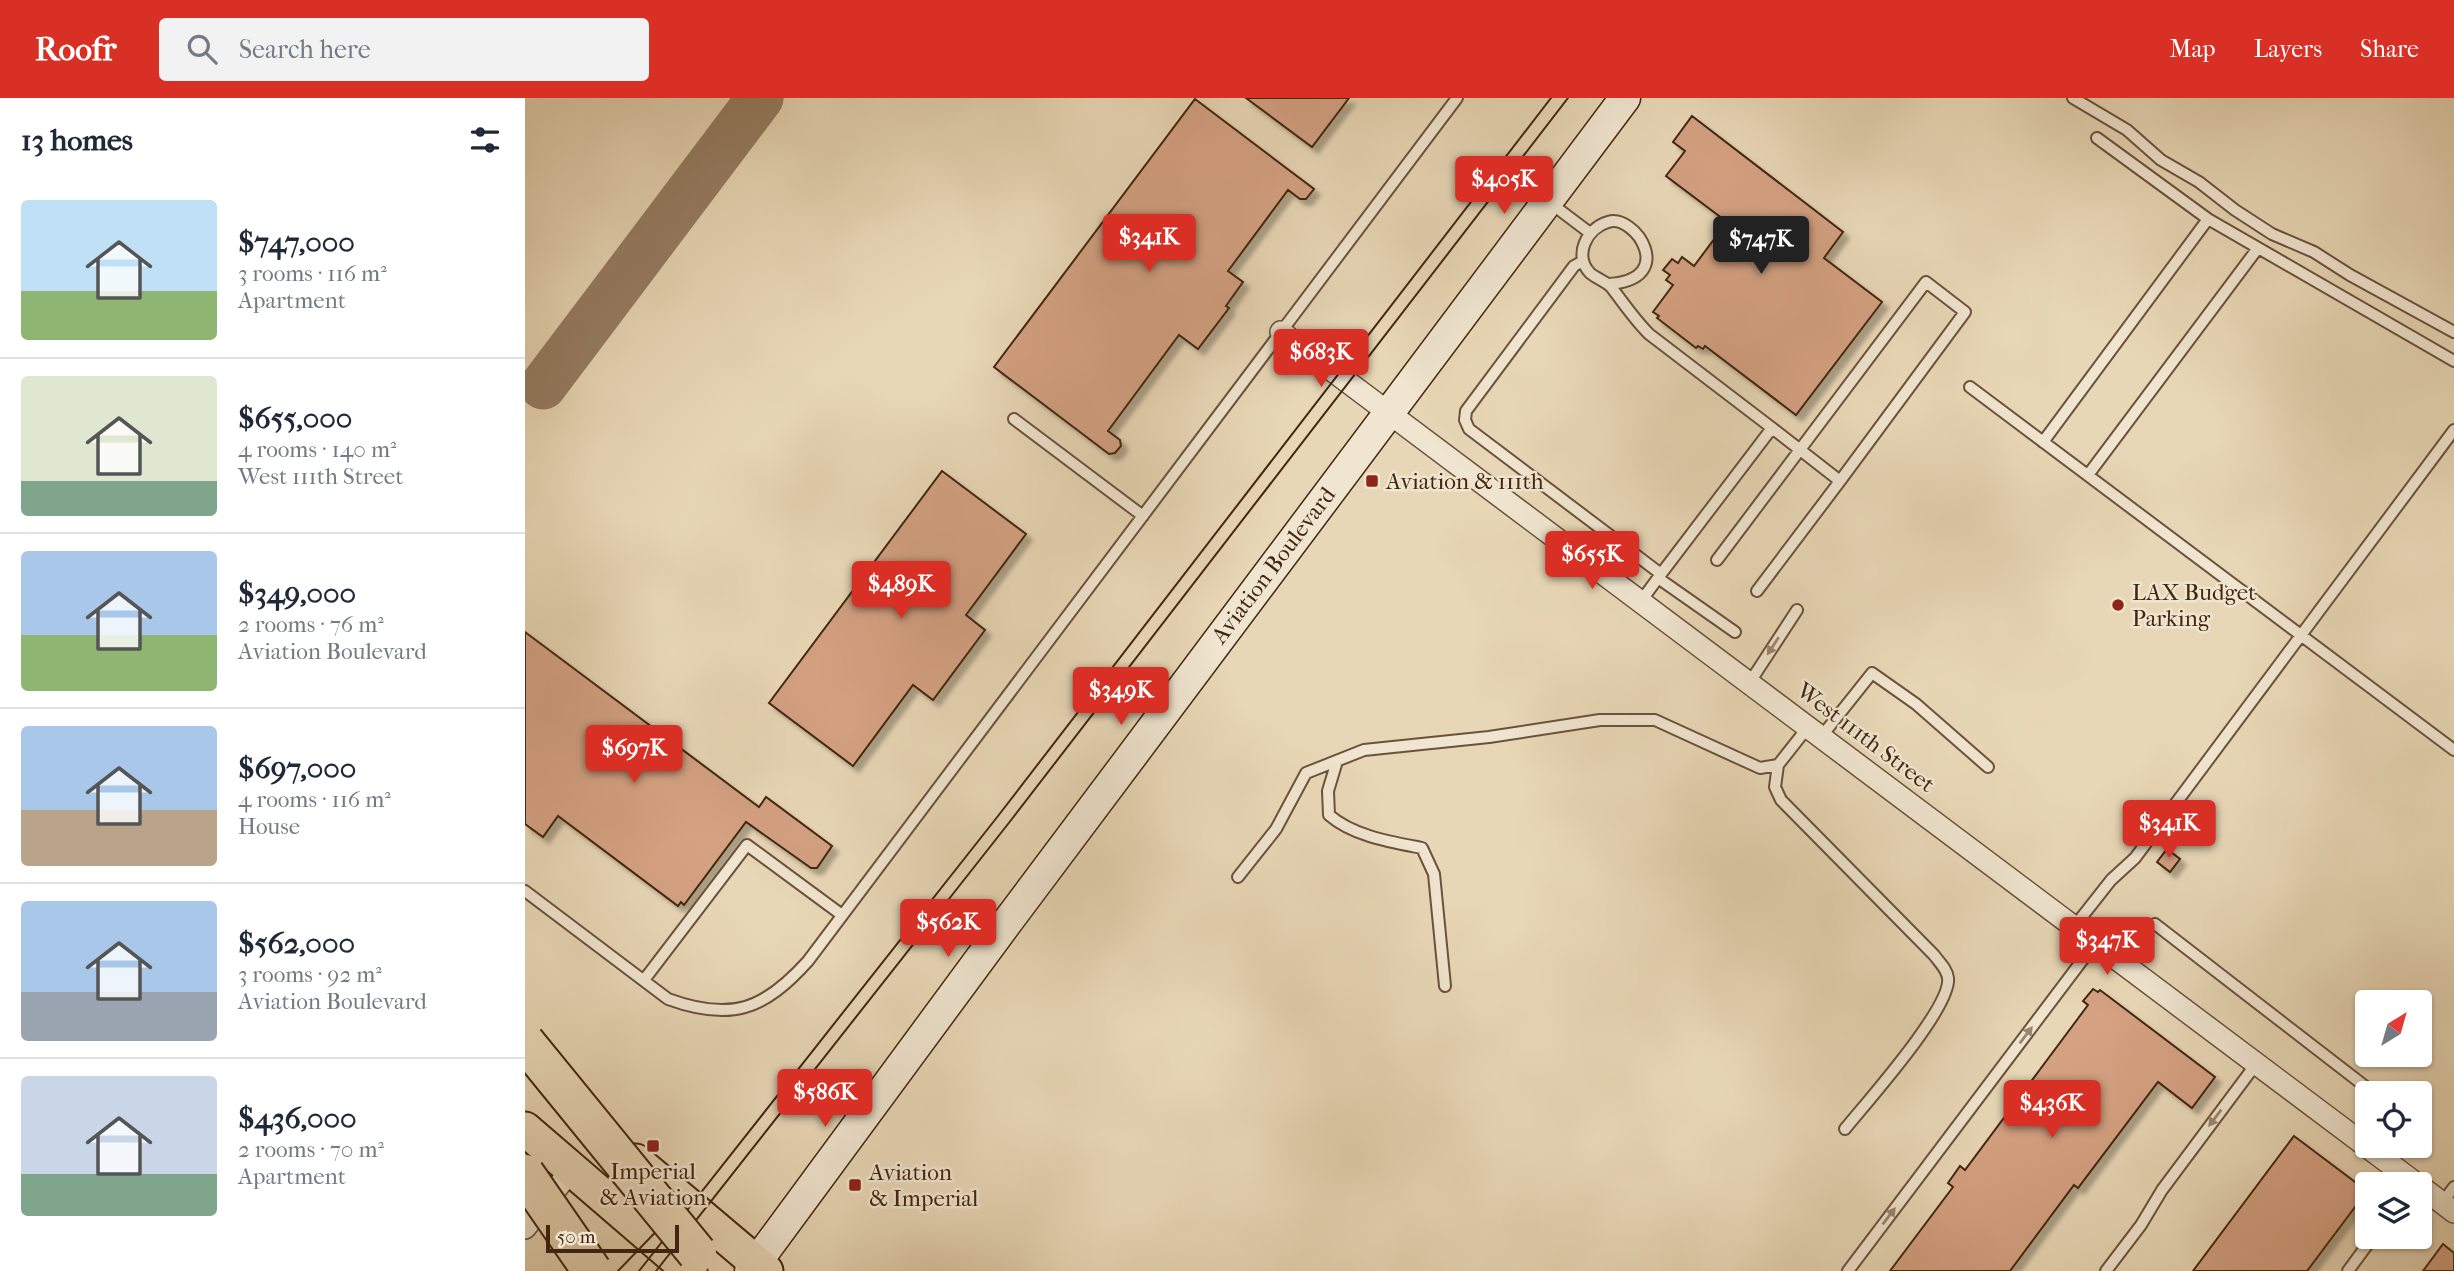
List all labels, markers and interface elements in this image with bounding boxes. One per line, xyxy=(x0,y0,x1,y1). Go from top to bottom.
search box xyxy=(159,18,649,81)
text: Roofr xyxy=(35,30,117,69)
icon: search xyxy=(183,30,221,68)
text: Search here xyxy=(239,34,371,65)
text: Map xyxy=(2170,35,2216,63)
text: Layers xyxy=(2254,35,2322,63)
text: Share xyxy=(2360,35,2419,63)
icon: filters xyxy=(466,121,504,159)
text: 13 homes xyxy=(21,123,133,158)
pin: $405K xyxy=(1455,156,1553,216)
text: $405K xyxy=(1471,165,1537,192)
pin: $341K xyxy=(1100,214,1198,274)
pin: $747K xyxy=(1712,216,1810,276)
text: $341K xyxy=(1119,223,1179,250)
text: $747,000 xyxy=(238,225,355,260)
text: $747K xyxy=(1729,225,1793,252)
icon: home xyxy=(77,228,161,312)
text: 3 rooms · 116 m² xyxy=(238,260,387,287)
text: Apartment xyxy=(238,287,346,314)
pin: $683K xyxy=(1272,330,1370,389)
text: $683K xyxy=(1290,338,1352,365)
text: $655,000 xyxy=(238,401,352,436)
icon: home xyxy=(77,404,161,488)
text: 4 rooms · 140 m² xyxy=(238,436,397,463)
text: West 111th Street xyxy=(238,463,403,490)
place label: Aviation & 111th xyxy=(1385,468,1544,495)
marker: Aviation & 111th xyxy=(1364,473,1380,489)
street label: Aviation Boulevard xyxy=(1205,481,1341,650)
pin: $655K xyxy=(1543,532,1641,591)
text: $655K xyxy=(1561,540,1623,567)
pin: $489K xyxy=(852,561,950,621)
text: $489K xyxy=(868,570,934,597)
text: $349,000 xyxy=(238,576,356,611)
icon: home xyxy=(77,579,161,663)
place label: LAX Budget Parking xyxy=(2132,579,2256,632)
marker: LAX Budget Parking xyxy=(2110,597,2126,613)
text: 2 rooms · 76 m² xyxy=(238,611,384,638)
one-way arrow xyxy=(1767,637,1780,656)
text: Aviation Boulevard xyxy=(238,638,427,665)
pin: $349K xyxy=(1072,668,1170,727)
text: $349K xyxy=(1089,676,1153,703)
street label: West 111th Street xyxy=(1791,676,1940,798)
pin: $697K xyxy=(585,726,683,785)
text: $697K xyxy=(602,734,667,761)
text: $697,000 xyxy=(238,751,356,786)
icon: home xyxy=(77,754,161,838)
text: 4 rooms · 116 m² xyxy=(238,786,391,813)
pin: $341K xyxy=(2120,800,2218,860)
text: $341K xyxy=(2139,809,2199,836)
text: House xyxy=(238,813,300,840)
pin: $562K xyxy=(899,900,997,959)
text: $562K xyxy=(916,908,980,935)
pin: $347K xyxy=(2058,918,2156,977)
text: $562,000 xyxy=(238,926,355,961)
text: $347K xyxy=(2076,926,2138,953)
icon: home xyxy=(77,929,161,1013)
text: 3 rooms · 92 m² xyxy=(238,961,382,988)
text: Aviation Boulevard xyxy=(238,988,427,1015)
north arrow xyxy=(2355,990,2433,1068)
map controls xyxy=(2355,990,2432,1249)
one-way arrow xyxy=(2019,1026,2033,1044)
pin: $586K xyxy=(776,1070,874,1129)
text: $586K xyxy=(793,1078,857,1105)
pin: $436K xyxy=(2003,1080,2101,1140)
button: locate xyxy=(2355,1081,2432,1158)
text: $436K xyxy=(2020,1089,2084,1116)
text: $436,000 xyxy=(238,1101,357,1136)
icon: home xyxy=(77,1104,161,1188)
one-way arrow xyxy=(2208,1109,2223,1127)
text: 2 rooms · 70 m² xyxy=(238,1136,384,1163)
marker: Imperial & Aviation xyxy=(645,1138,661,1154)
place label: Imperial & Aviation xyxy=(600,1158,707,1211)
place label: Aviation & Imperial xyxy=(868,1159,979,1212)
text: Apartment xyxy=(238,1163,346,1190)
button: layers xyxy=(2355,1172,2432,1249)
marker: Aviation & Imperial xyxy=(847,1177,863,1193)
one-way arrow xyxy=(1882,1207,1896,1226)
scale bar xyxy=(546,1222,679,1254)
text: 50 m xyxy=(557,1226,596,1248)

